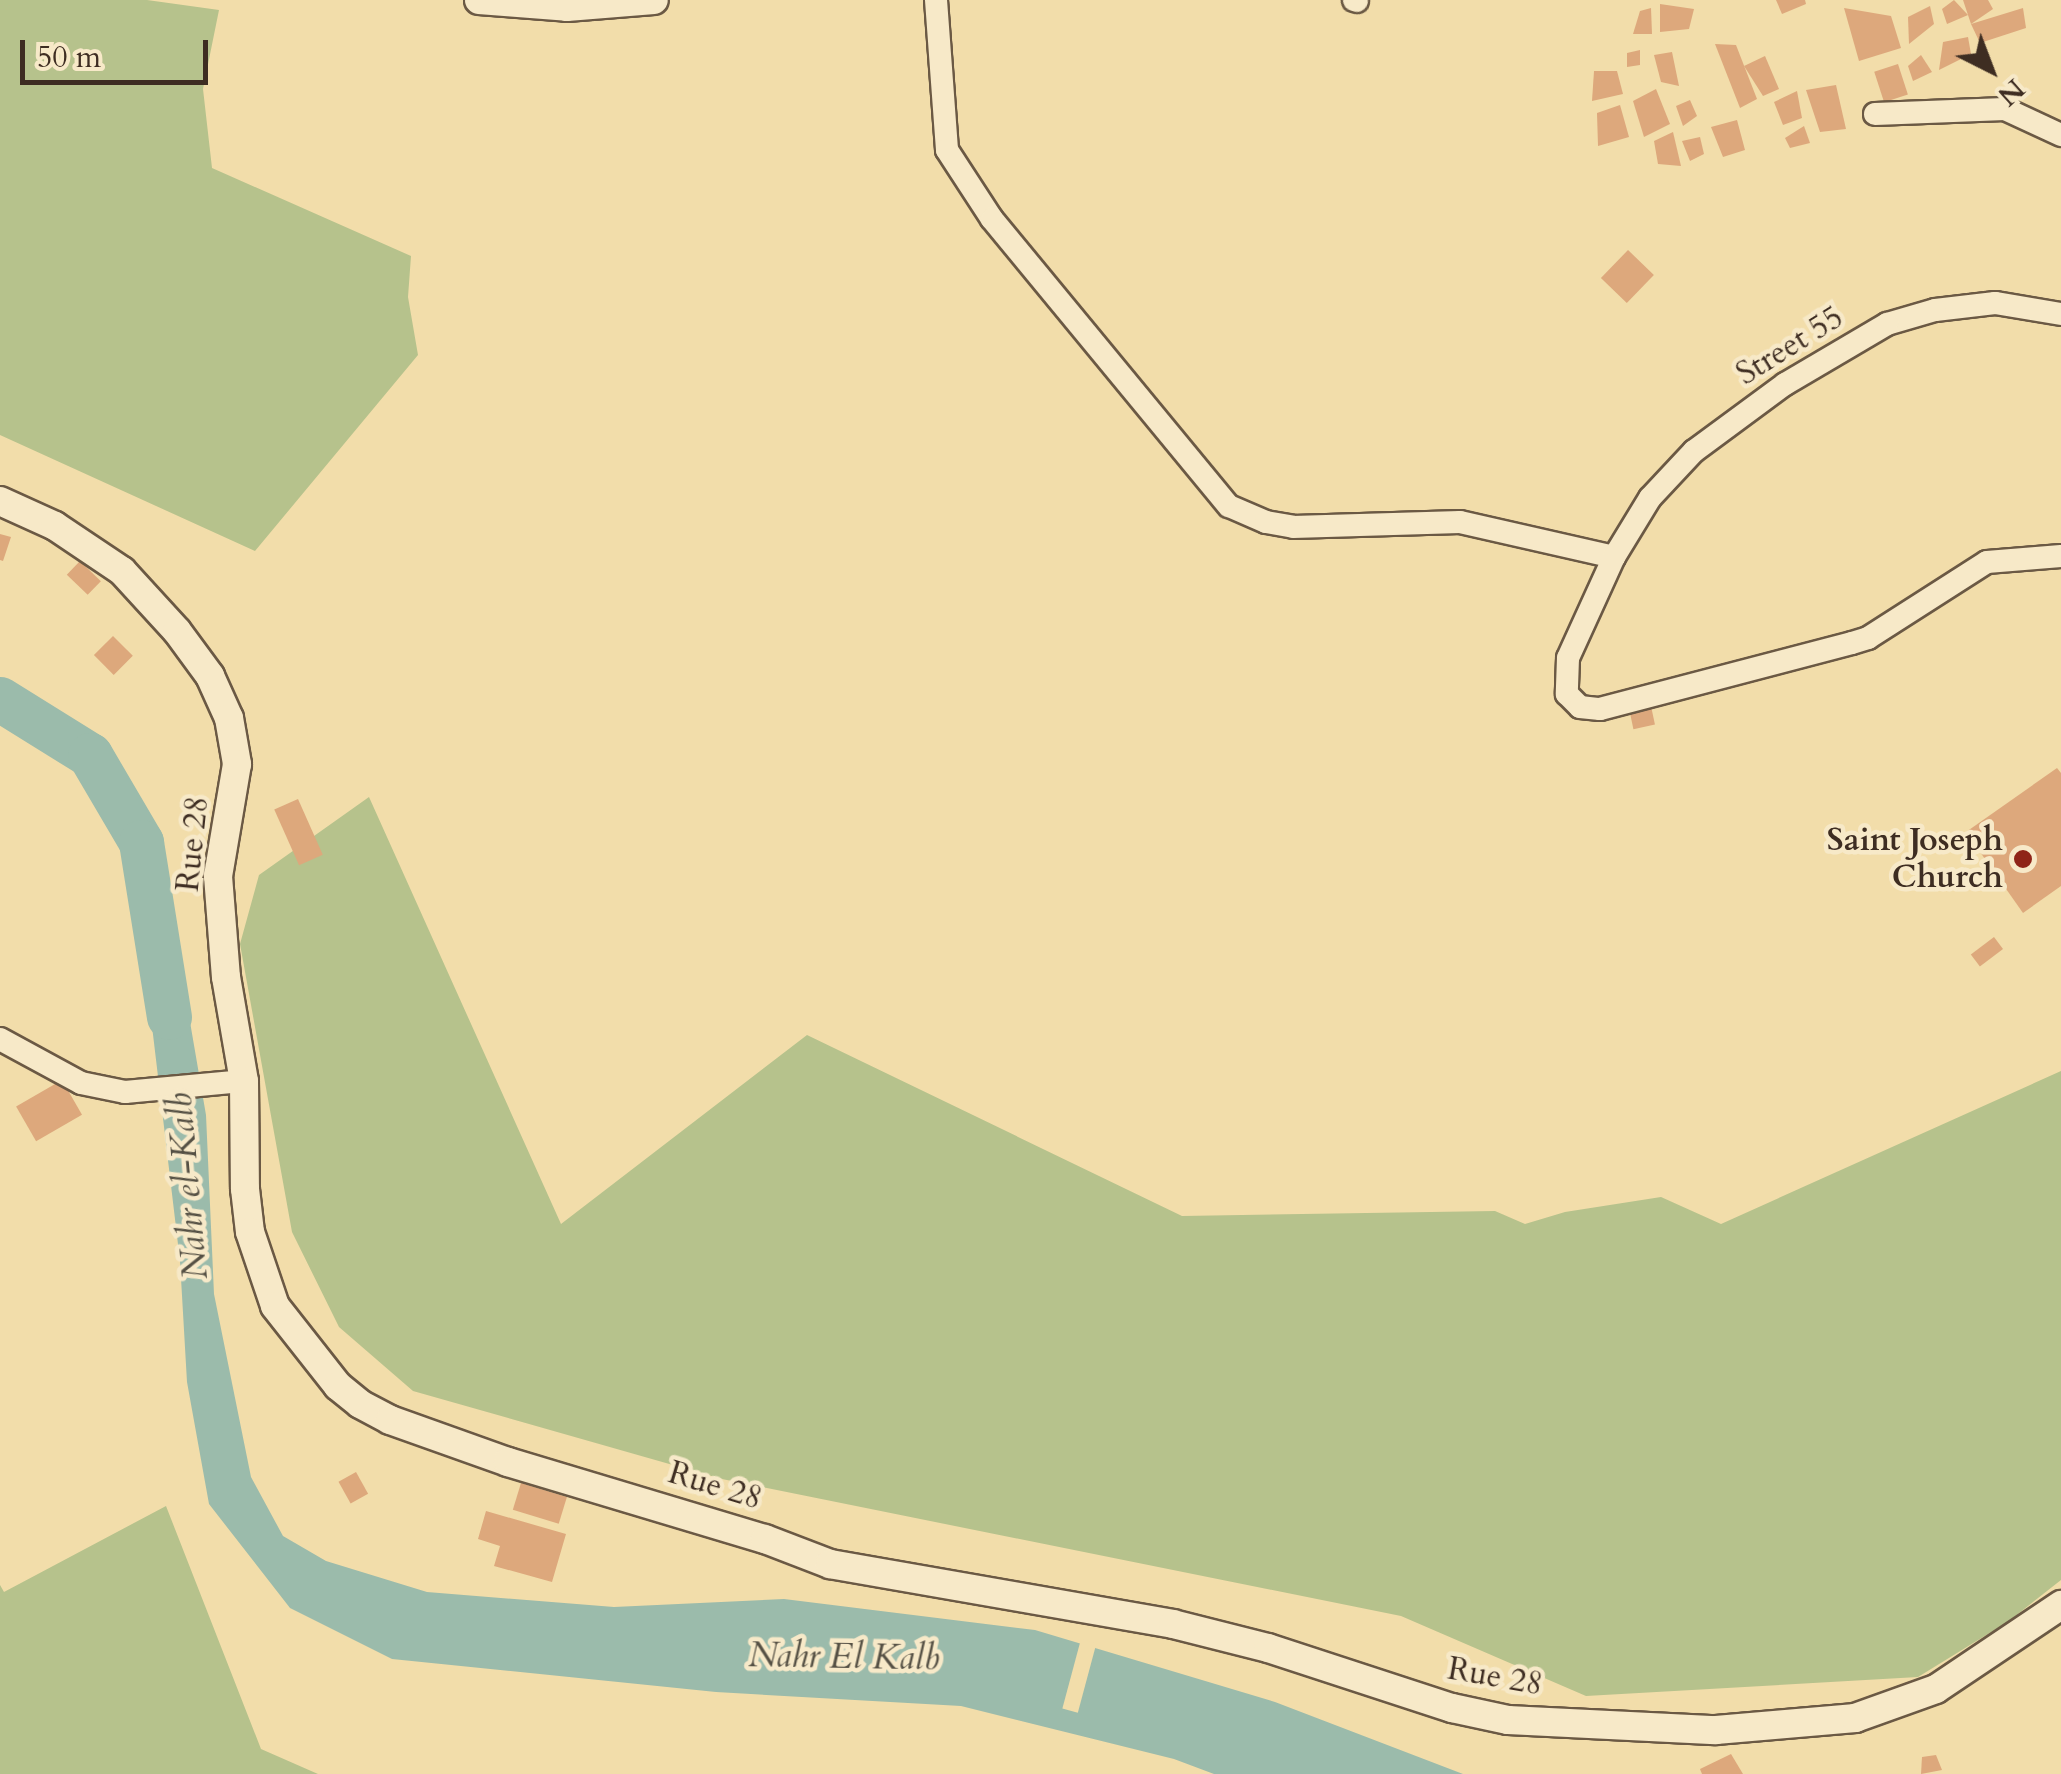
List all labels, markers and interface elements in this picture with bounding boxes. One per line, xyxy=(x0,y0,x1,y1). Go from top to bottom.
scale bar xyxy=(25,20,212,82)
north arrow xyxy=(1941,20,2041,120)
text: 50 m xyxy=(37,37,101,78)
text: N xyxy=(1989,70,2033,115)
street label: Street 55 xyxy=(1730,298,1850,394)
street label: Rue 28 xyxy=(169,794,217,894)
place label: Saint Joseph Church xyxy=(1827,822,2003,897)
marker: Saint Joseph Church xyxy=(2012,848,2034,870)
water label: Nahr el-Kalb xyxy=(159,1091,217,1281)
street label: Rue 28 xyxy=(664,1454,766,1518)
water label: Nahr El Kalb xyxy=(748,1634,940,1680)
street label: Rue 28 xyxy=(1445,1650,1545,1704)

